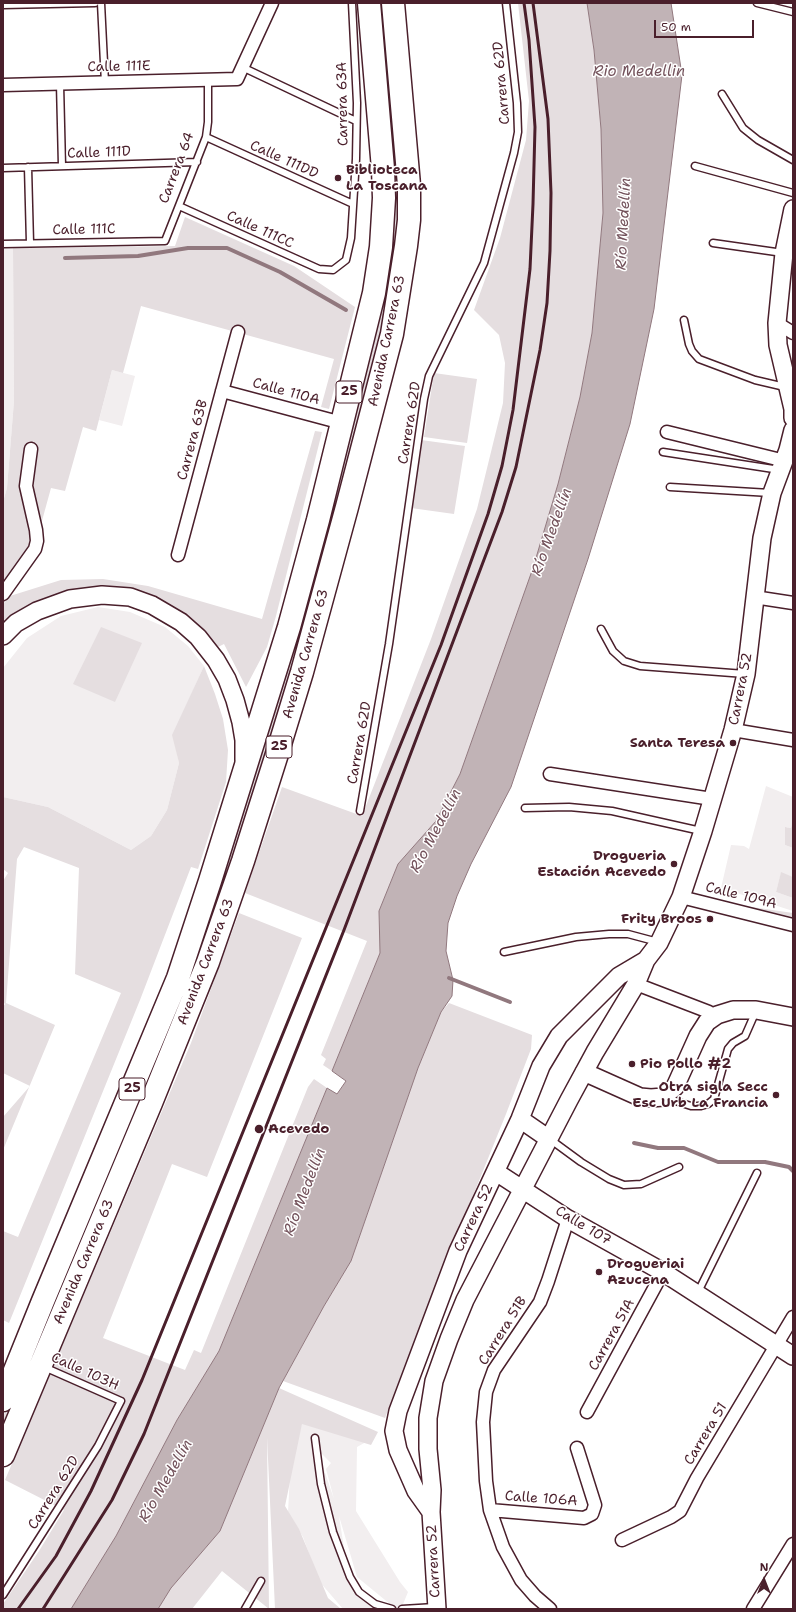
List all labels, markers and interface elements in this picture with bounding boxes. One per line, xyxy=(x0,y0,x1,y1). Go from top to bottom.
scale bar xyxy=(656,12,756,38)
text: 50 m xyxy=(661,19,691,35)
street label: Carrera 62D xyxy=(490,41,514,125)
street label: Calle 111E xyxy=(87,58,151,76)
street label: Carrera 63A xyxy=(334,62,352,146)
water label: Rio Medellin xyxy=(593,63,685,81)
street label: Carrera 64 xyxy=(156,130,198,206)
street label: Calle 111DD xyxy=(247,137,321,183)
street label: Calle 111D xyxy=(67,143,131,163)
place label: Biblioteca La Toscana xyxy=(346,162,427,194)
marker: Biblioteca La Toscana xyxy=(333,173,343,183)
water label: Río Medellín xyxy=(613,177,635,271)
street label: Calle 111CC xyxy=(224,208,296,252)
street label: Calle 111C xyxy=(52,221,116,239)
street label: Avenida Carrera 63 xyxy=(365,274,409,408)
street label: Calle 110A xyxy=(251,375,321,409)
street label: Carrera 62D xyxy=(395,380,425,466)
road number: 25 xyxy=(336,381,362,403)
street label: Carrera 63B xyxy=(174,398,212,482)
water label: Río Medellín xyxy=(528,486,576,578)
street label: Avenida Carrera 63 xyxy=(279,587,333,721)
street label: Carrera 52 xyxy=(726,651,756,727)
street label: Carrera 62D xyxy=(344,700,376,786)
place label: Santa Teresa xyxy=(630,735,725,751)
road number: 25 xyxy=(266,736,292,758)
marker: Santa Teresa xyxy=(728,738,738,748)
water label: Río Medellín xyxy=(406,786,466,876)
place label: Drogueria Estación Acevedo xyxy=(537,848,666,880)
marker: Drogueria Estación Acevedo xyxy=(669,859,679,869)
street label: Calle 109A xyxy=(704,879,778,913)
street label: Avenida Carrera 63 xyxy=(174,896,238,1028)
place label: Frity Broos xyxy=(621,911,702,927)
marker: Frity Broos xyxy=(705,914,715,924)
place label: Pio Pollo #2 xyxy=(640,1056,731,1072)
marker: Pio Pollo #2 xyxy=(627,1059,637,1069)
road number: 25 xyxy=(119,1078,145,1100)
place label: Otra sigla Secc Esc Urb La Francia xyxy=(632,1079,768,1112)
marker: Otra sigla Secc Esc Urb La Francia xyxy=(771,1090,781,1100)
place label: Acevedo xyxy=(268,1121,329,1137)
marker: Acevedo xyxy=(253,1123,265,1135)
water label: Río Medellín xyxy=(280,1146,330,1238)
street label: Carrera 52 xyxy=(451,1181,497,1255)
street label: Avenida Carrera 63 xyxy=(50,1197,118,1327)
street label: Calle 107 xyxy=(552,1203,614,1249)
place label: Drogueriai Azucena xyxy=(607,1256,684,1288)
marker: Drogueriai Azucena xyxy=(594,1267,604,1277)
street label: Carrera 51B xyxy=(475,1294,531,1368)
street label: Carrera 51A xyxy=(585,1296,639,1374)
street label: Calle 103H xyxy=(48,1350,122,1394)
street label: Carrera 51 xyxy=(681,1400,731,1468)
water label: Río Medellín xyxy=(135,1437,197,1525)
street label: Carrera 62D xyxy=(25,1453,83,1533)
street label: Calle 106A xyxy=(504,1488,578,1510)
street label: Carrera 52 xyxy=(424,1524,444,1598)
north arrow xyxy=(744,1560,784,1600)
text: N xyxy=(760,1560,768,1575)

